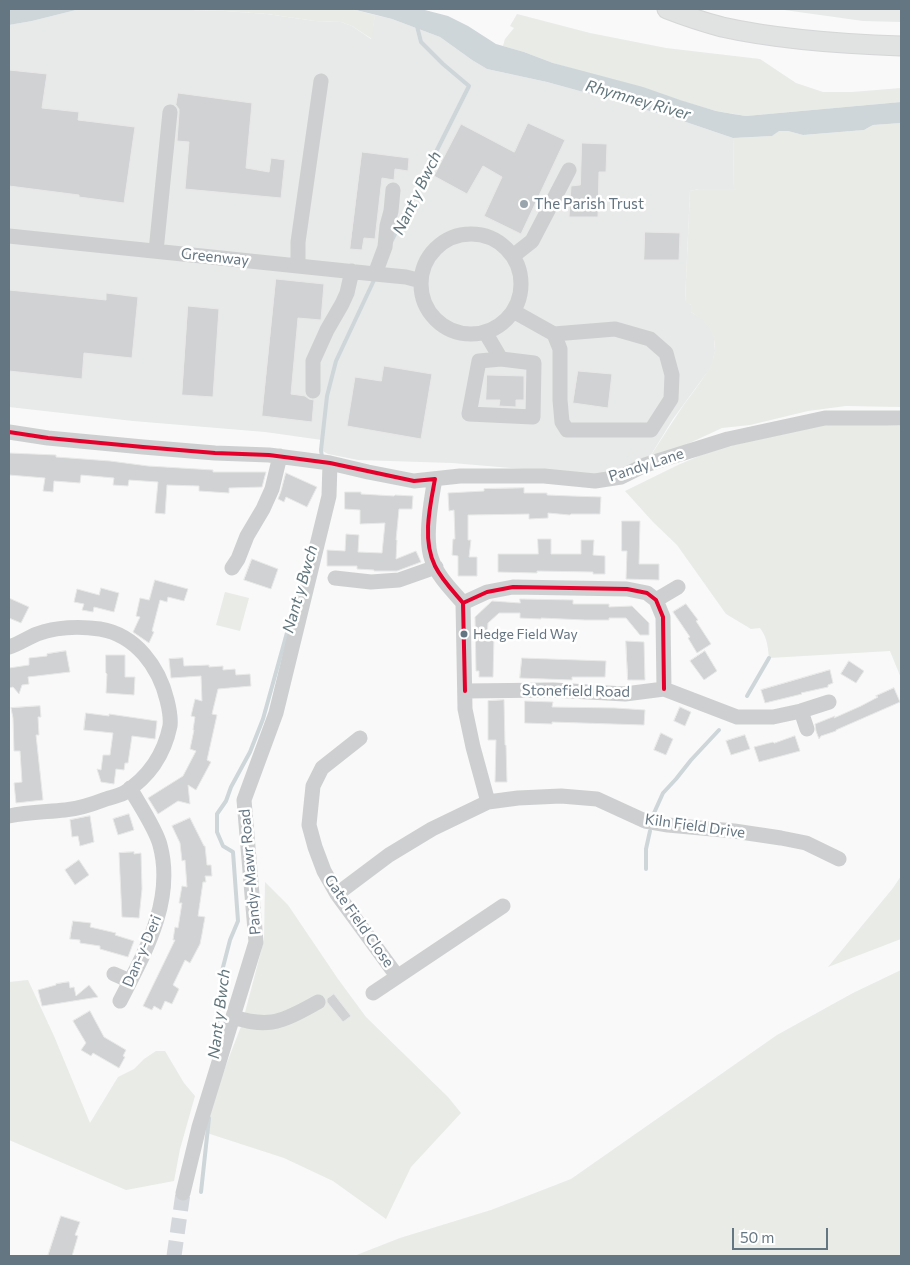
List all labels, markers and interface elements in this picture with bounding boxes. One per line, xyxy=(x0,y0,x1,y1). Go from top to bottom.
water label: Rhymney River xyxy=(583,76,693,124)
water label: Nant y Bwch xyxy=(389,148,445,238)
place label: The Parish Trust xyxy=(534,195,644,213)
marker: The Parish Trust xyxy=(518,198,530,210)
street label: Greenway xyxy=(180,244,250,270)
street label: Pandy Lane xyxy=(606,444,686,486)
water label: Nant y Bwch xyxy=(278,543,322,635)
place label: Hedge Field Way xyxy=(473,626,578,642)
marker: Hedge Field Way xyxy=(459,629,469,639)
street label: Stonefield Road xyxy=(522,681,630,701)
street label: Pandy-Mawr Road xyxy=(236,808,264,936)
street label: Kiln Field Drive xyxy=(644,810,746,842)
street label: Gate Field Close xyxy=(320,871,398,971)
street label: Dan-y-Deri xyxy=(119,912,165,990)
water label: Nant y Bwch xyxy=(204,968,234,1060)
scale bar xyxy=(735,1218,831,1250)
text: 50 m xyxy=(740,1228,774,1246)

